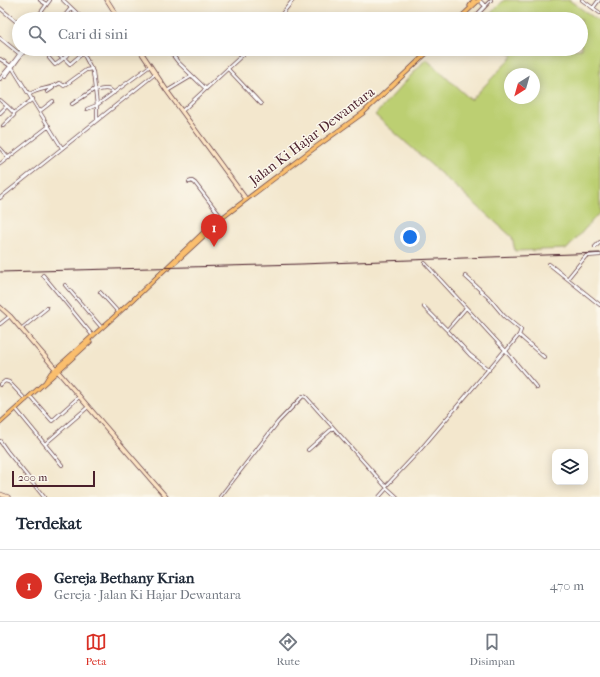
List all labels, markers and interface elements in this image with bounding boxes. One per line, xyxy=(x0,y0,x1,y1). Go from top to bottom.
search box xyxy=(12,12,588,56)
icon: search xyxy=(26,23,48,45)
text: Cari di sini xyxy=(58,25,128,43)
north arrow xyxy=(504,68,540,104)
street label: Jalan Ki Hajar Dewantara xyxy=(245,83,379,189)
pin: 1 xyxy=(201,214,227,247)
your location xyxy=(400,227,420,247)
map controls xyxy=(552,449,588,485)
button: layers xyxy=(552,449,588,485)
scale bar xyxy=(12,469,95,488)
text: 200 m xyxy=(18,471,47,484)
text: Terdekat xyxy=(16,513,82,533)
text: Gereja Bethany Krian xyxy=(54,569,194,587)
text: 1 xyxy=(27,578,31,593)
text: 470 m xyxy=(550,578,584,593)
text: Gereja · Jalan Ki Hajar Dewantara xyxy=(54,587,241,602)
tab: Peta xyxy=(85,631,107,668)
tab: Rute xyxy=(277,631,300,668)
tab: Disimpan xyxy=(470,631,515,668)

